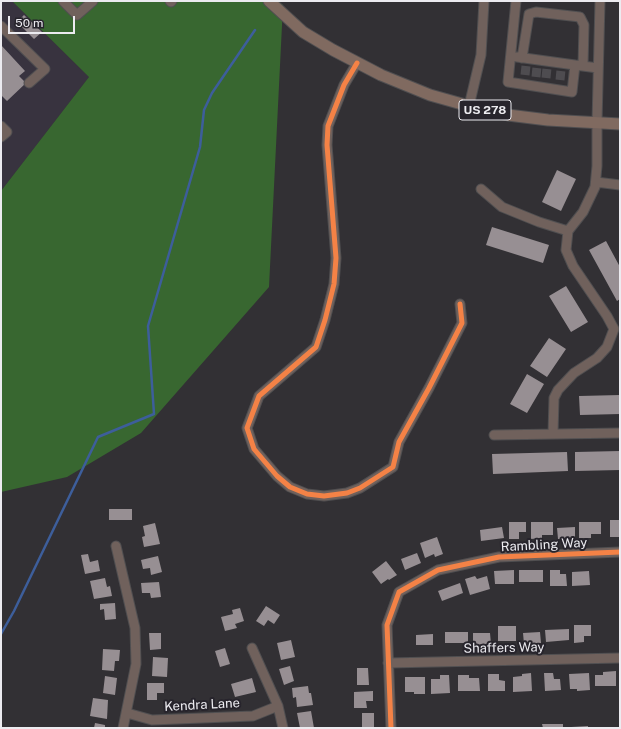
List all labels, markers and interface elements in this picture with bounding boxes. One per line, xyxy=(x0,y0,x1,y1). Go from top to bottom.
scale bar xyxy=(10,8,77,34)
text: 50 m xyxy=(15,16,43,30)
road number: US 278 xyxy=(459,100,511,120)
street label: Rambling Way xyxy=(500,535,588,555)
street label: Shaffers Way xyxy=(463,639,545,657)
street label: Kendra Lane xyxy=(164,695,240,715)

